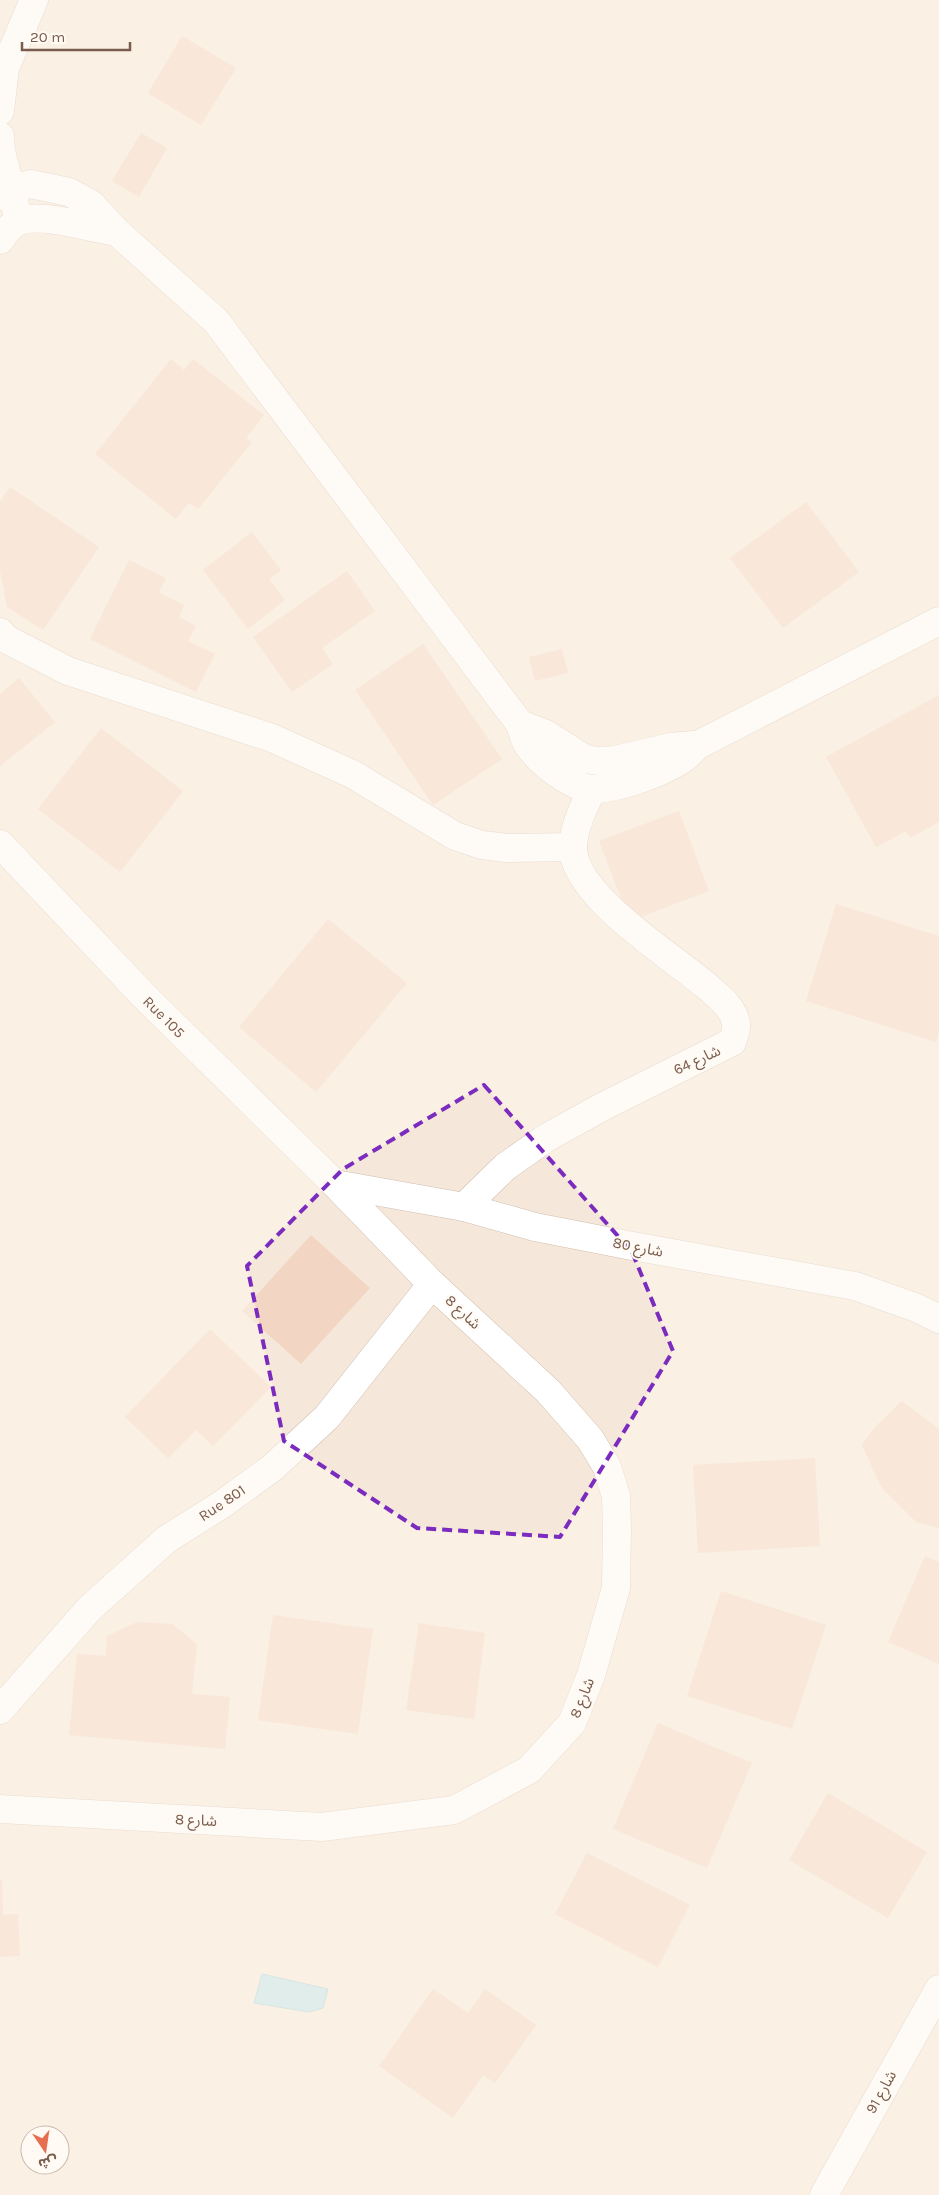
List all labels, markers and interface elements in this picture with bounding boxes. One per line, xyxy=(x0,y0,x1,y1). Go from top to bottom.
scale bar xyxy=(22,20,130,52)
text: 20 m xyxy=(30,28,65,46)
street label: Rue 105 xyxy=(139,992,189,1042)
street label: شارع 64 xyxy=(671,1041,725,1081)
street label: شارع 80 xyxy=(611,1233,665,1264)
street label: شارع 8 xyxy=(439,1291,485,1335)
street label: Rue 801 xyxy=(195,1481,249,1525)
street label: شارع 8 xyxy=(566,1675,601,1722)
street label: شارع 8 xyxy=(174,1810,218,1833)
street label: شارع 91 xyxy=(862,2067,903,2118)
north arrow xyxy=(20,2125,70,2175)
text: ش xyxy=(37,2152,59,2173)

